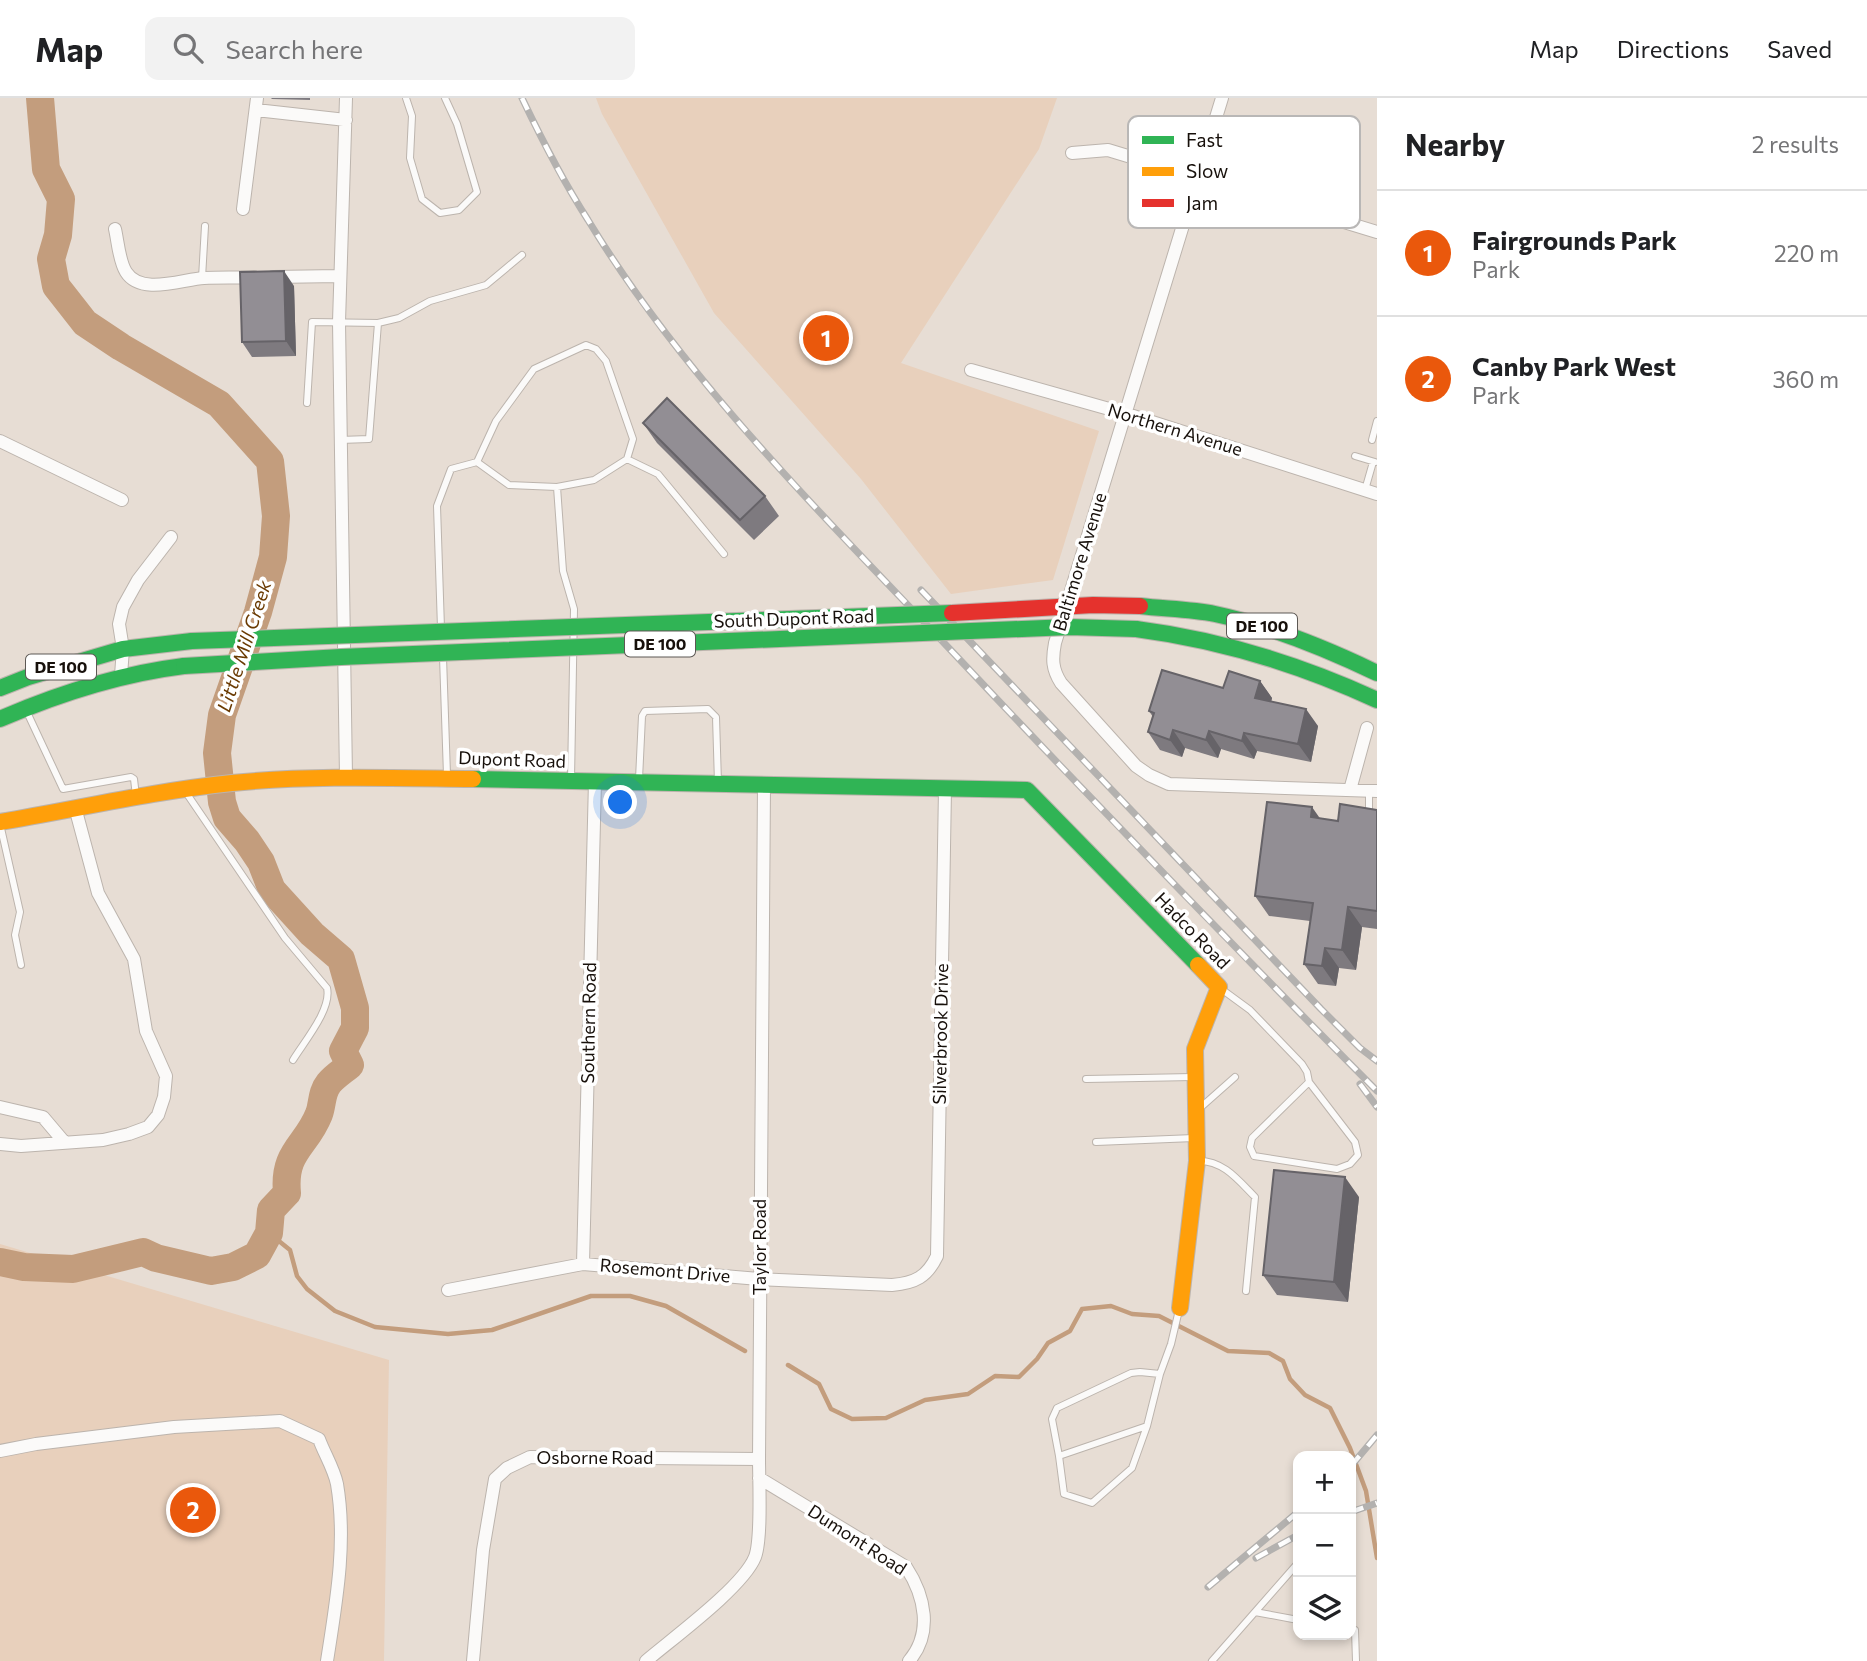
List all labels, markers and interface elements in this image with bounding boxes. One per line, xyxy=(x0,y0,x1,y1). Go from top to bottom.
search box xyxy=(145,17,635,80)
text: Map xyxy=(35,28,103,69)
icon: search xyxy=(169,29,207,67)
text: Search here xyxy=(225,33,363,64)
text: Map xyxy=(1529,34,1579,63)
text: Directions xyxy=(1617,34,1729,63)
text: Saved xyxy=(1767,34,1832,63)
legend xyxy=(1128,116,1360,228)
text: Nearby xyxy=(1405,125,1505,162)
text: Fast xyxy=(1186,128,1223,151)
text: 2 results xyxy=(1752,130,1839,158)
text: Slow xyxy=(1186,159,1228,182)
text: Jam xyxy=(1186,191,1218,214)
text: Fairgrounds Park xyxy=(1472,224,1677,255)
text: 1 xyxy=(1423,239,1433,267)
text: 220 m xyxy=(1774,239,1839,267)
text: Park xyxy=(1472,255,1520,283)
pin: 1 xyxy=(803,312,849,364)
text: Canby Park West xyxy=(1472,350,1676,381)
text: 2 xyxy=(1421,365,1435,393)
text: 360 m xyxy=(1772,365,1839,393)
text: Park xyxy=(1472,381,1520,409)
street label: Northern Avenue xyxy=(1105,398,1245,460)
street label: Baltimore Avenue xyxy=(1047,490,1111,634)
water label: Little Mill Creek xyxy=(211,577,276,714)
street label: South Dupont Road xyxy=(713,604,875,632)
road number: DE 100 xyxy=(1227,614,1297,638)
road number: DE 100 xyxy=(625,632,695,656)
road number: DE 100 xyxy=(26,654,96,680)
street label: Dupont Road xyxy=(458,746,566,772)
your location xyxy=(603,785,637,819)
street label: Hadco Road xyxy=(1151,887,1235,973)
street label: Southern Road xyxy=(576,962,600,1084)
street label: Silverbrook Drive xyxy=(928,963,952,1105)
street label: Taylor Road xyxy=(748,1199,770,1295)
street label: Rosemont Drive xyxy=(599,1253,731,1287)
street label: Osborne Road xyxy=(537,1446,653,1468)
map controls xyxy=(1293,1451,1356,1640)
button: + xyxy=(1293,1451,1356,1514)
pin: 2 xyxy=(170,1484,216,1536)
street label: Dumont Road xyxy=(804,1499,911,1579)
button: − xyxy=(1293,1514,1356,1577)
button: layers xyxy=(1293,1577,1356,1640)

